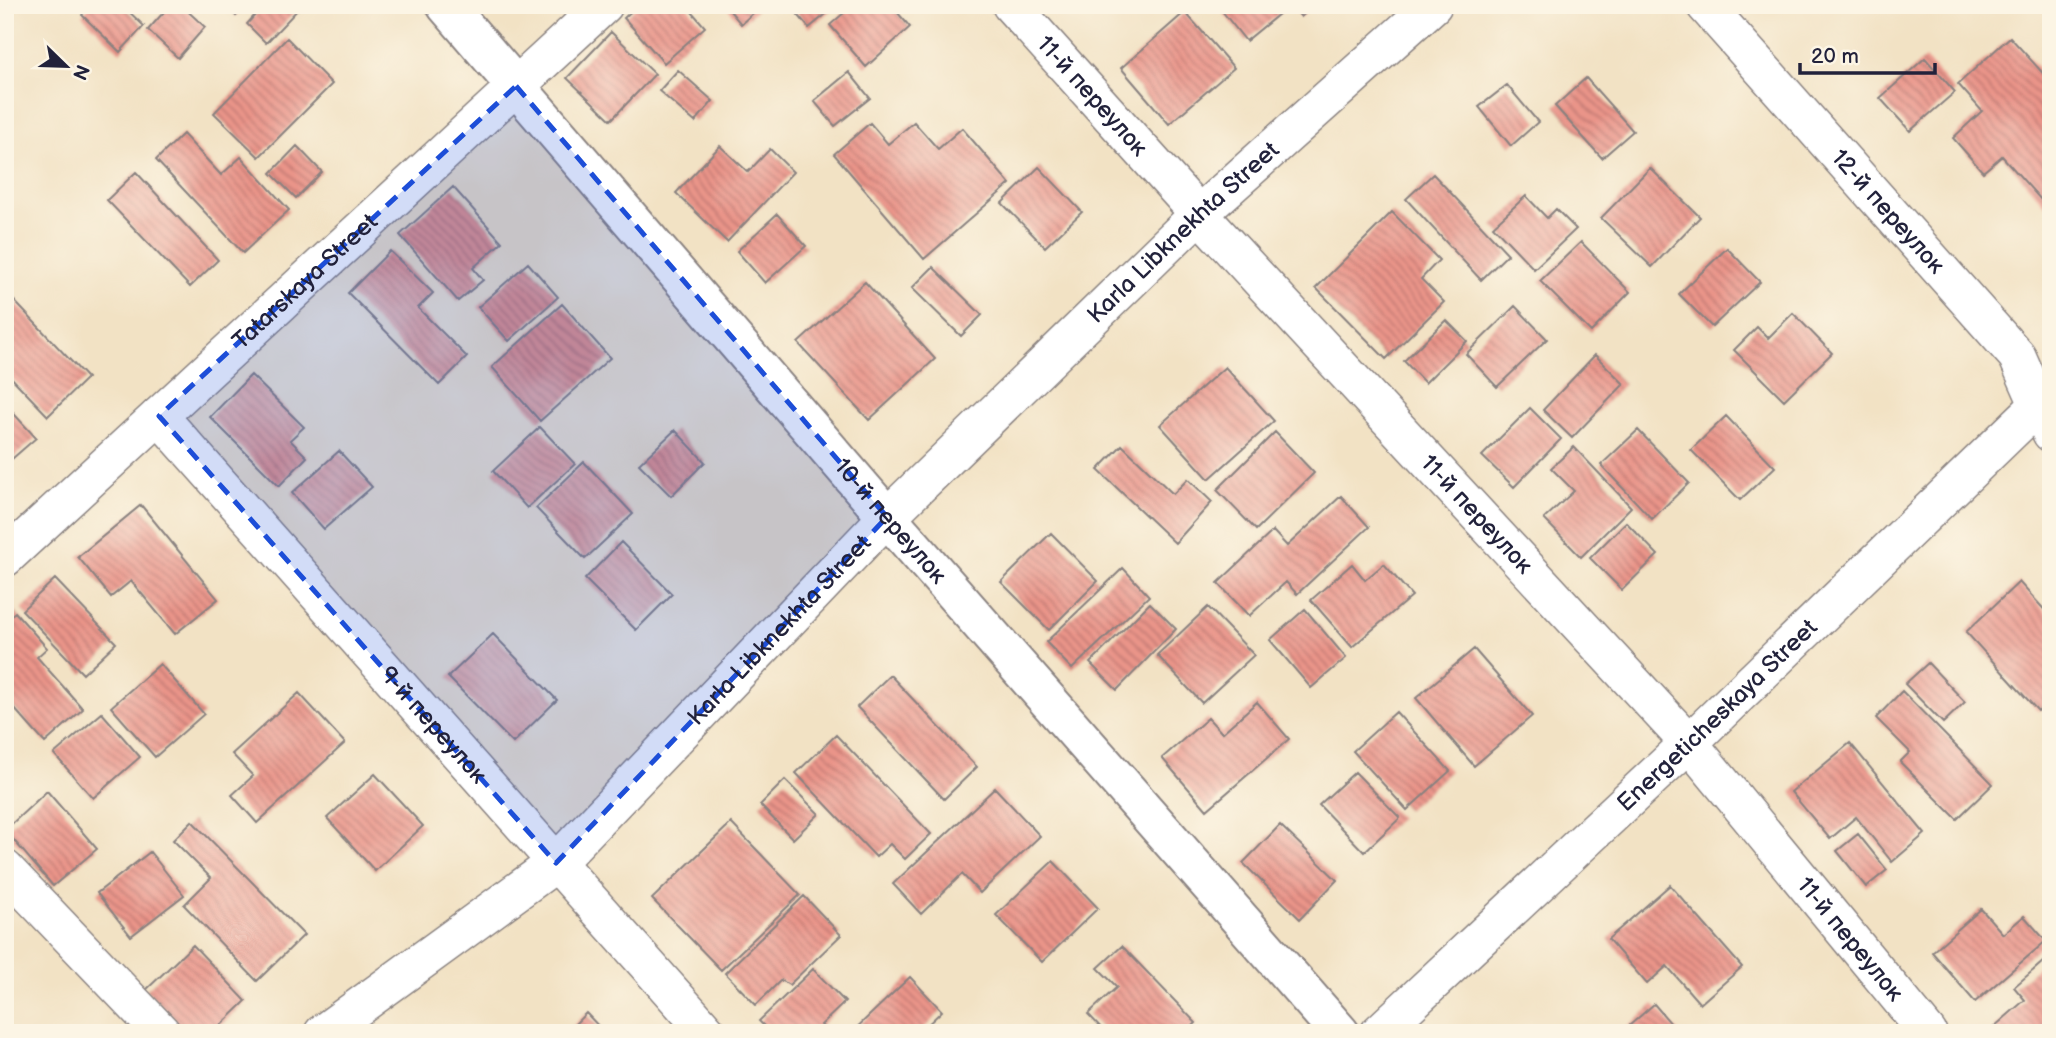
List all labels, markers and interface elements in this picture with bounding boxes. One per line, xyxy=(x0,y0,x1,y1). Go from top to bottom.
street label: 11-й переулок xyxy=(1031,30,1154,162)
north arrow xyxy=(32,32,102,102)
scale bar xyxy=(1800,32,1935,76)
text: 20 m xyxy=(1811,44,1859,69)
text: N xyxy=(67,61,94,83)
street label: Karla Libknekhta Street xyxy=(1081,135,1286,330)
street label: 12-й переулок xyxy=(1825,143,1951,280)
street label: Tatarskaya Street xyxy=(227,207,384,356)
street label: 11-й переулок xyxy=(1414,449,1539,580)
street label: 10-й переулок xyxy=(828,453,953,590)
street label: Karla Libknekhta Street xyxy=(682,529,878,731)
street label: Energeticheskaya Street xyxy=(1611,613,1824,818)
street label: 9-й переулок xyxy=(373,660,493,790)
street label: 11-й переулок xyxy=(1791,871,1910,1007)

